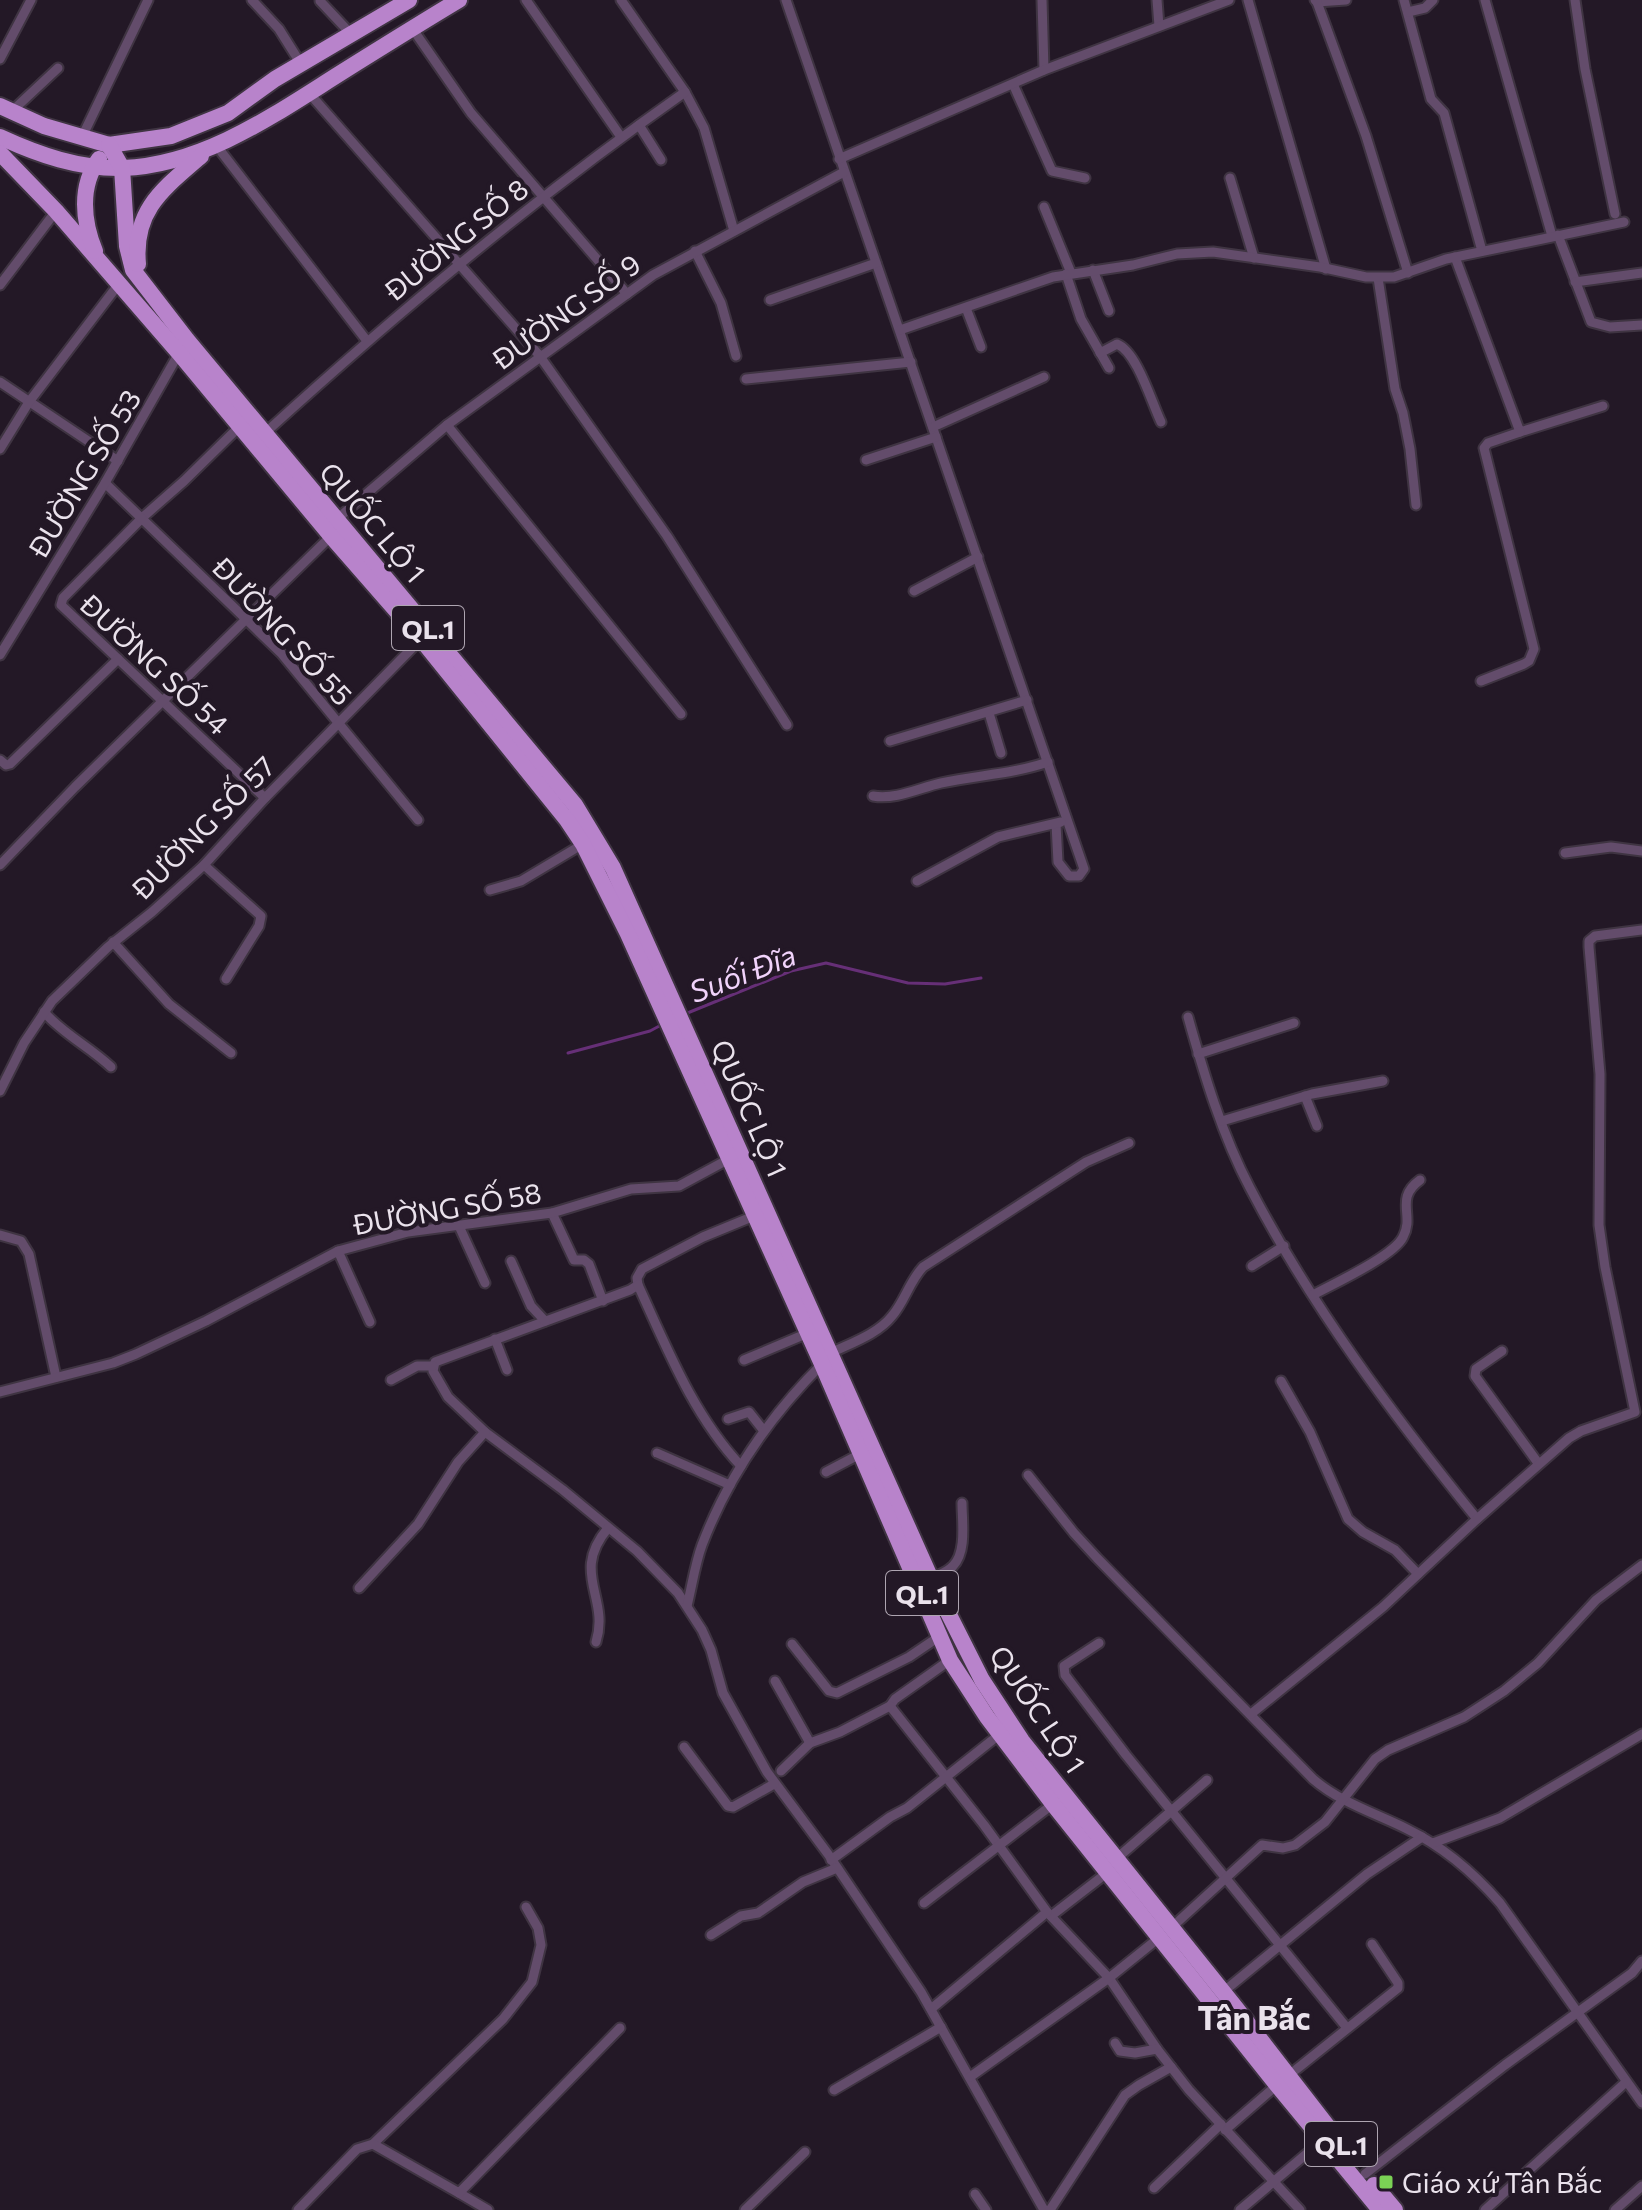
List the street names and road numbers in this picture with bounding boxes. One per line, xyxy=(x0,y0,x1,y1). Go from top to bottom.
street label: ĐƯỜNG SỐ 8 xyxy=(375,169,534,308)
street label: ĐƯỜNG SỐ 9 xyxy=(483,244,646,377)
street label: ĐƯỜNG SỐ 53 xyxy=(18,382,147,564)
street label: QUỐC LỘ 1 xyxy=(313,453,435,589)
street label: ĐƯỜNG SỐ 55 xyxy=(205,547,362,712)
street label: ĐƯỜNG SỐ 54 xyxy=(73,584,238,741)
road number: QL.1 xyxy=(392,606,464,650)
street label: ĐƯỜNG SỐ 57 xyxy=(122,746,282,906)
street label: QUỐC LỘ 1 xyxy=(705,1033,798,1182)
street label: ĐƯỜNG SỐ 58 xyxy=(349,1172,544,1241)
road number: QL.1 xyxy=(886,1571,958,1615)
street label: QUỐC LỘ 1 xyxy=(983,1637,1096,1779)
road number: QL.1 xyxy=(1305,2122,1377,2166)

